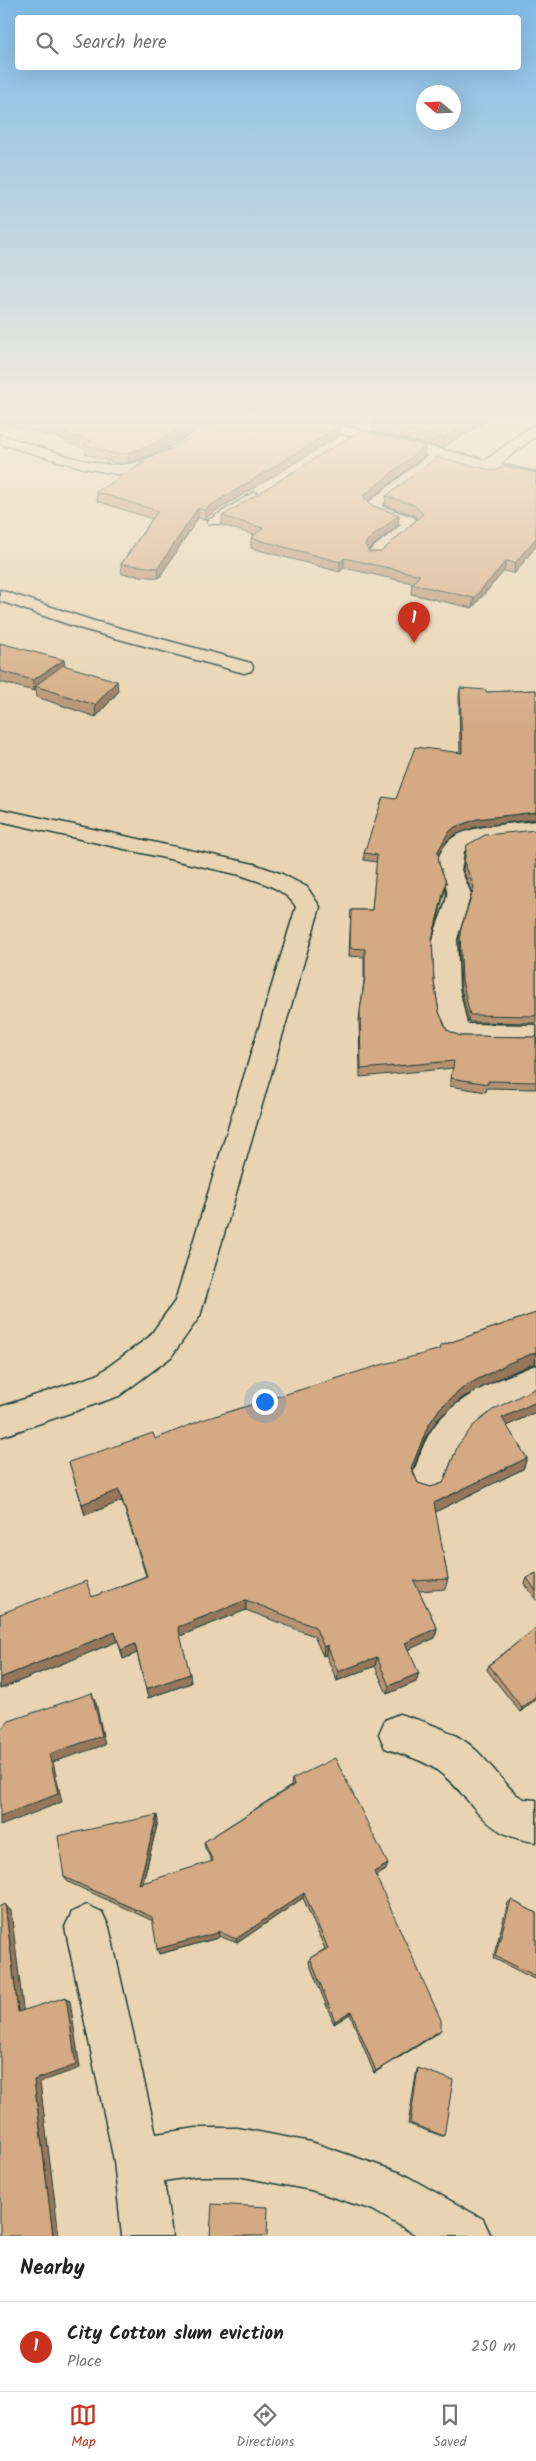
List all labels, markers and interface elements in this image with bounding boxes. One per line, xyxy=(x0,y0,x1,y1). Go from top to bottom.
search box xyxy=(15,15,521,70)
text: Search here xyxy=(73,28,167,58)
icon: search xyxy=(33,29,61,57)
north arrow xyxy=(416,85,461,130)
pin: 1 xyxy=(398,602,430,643)
your location xyxy=(252,1389,278,1415)
text: Nearby xyxy=(20,2252,85,2285)
text: City Cotton slum eviction xyxy=(67,2319,284,2349)
text: 1 xyxy=(34,2334,38,2359)
text: 250 m xyxy=(471,2334,516,2359)
text: Place xyxy=(67,2349,101,2374)
tab: Map xyxy=(69,2401,97,2453)
tab: Directions xyxy=(236,2401,294,2453)
tab: Saved xyxy=(433,2401,467,2453)

